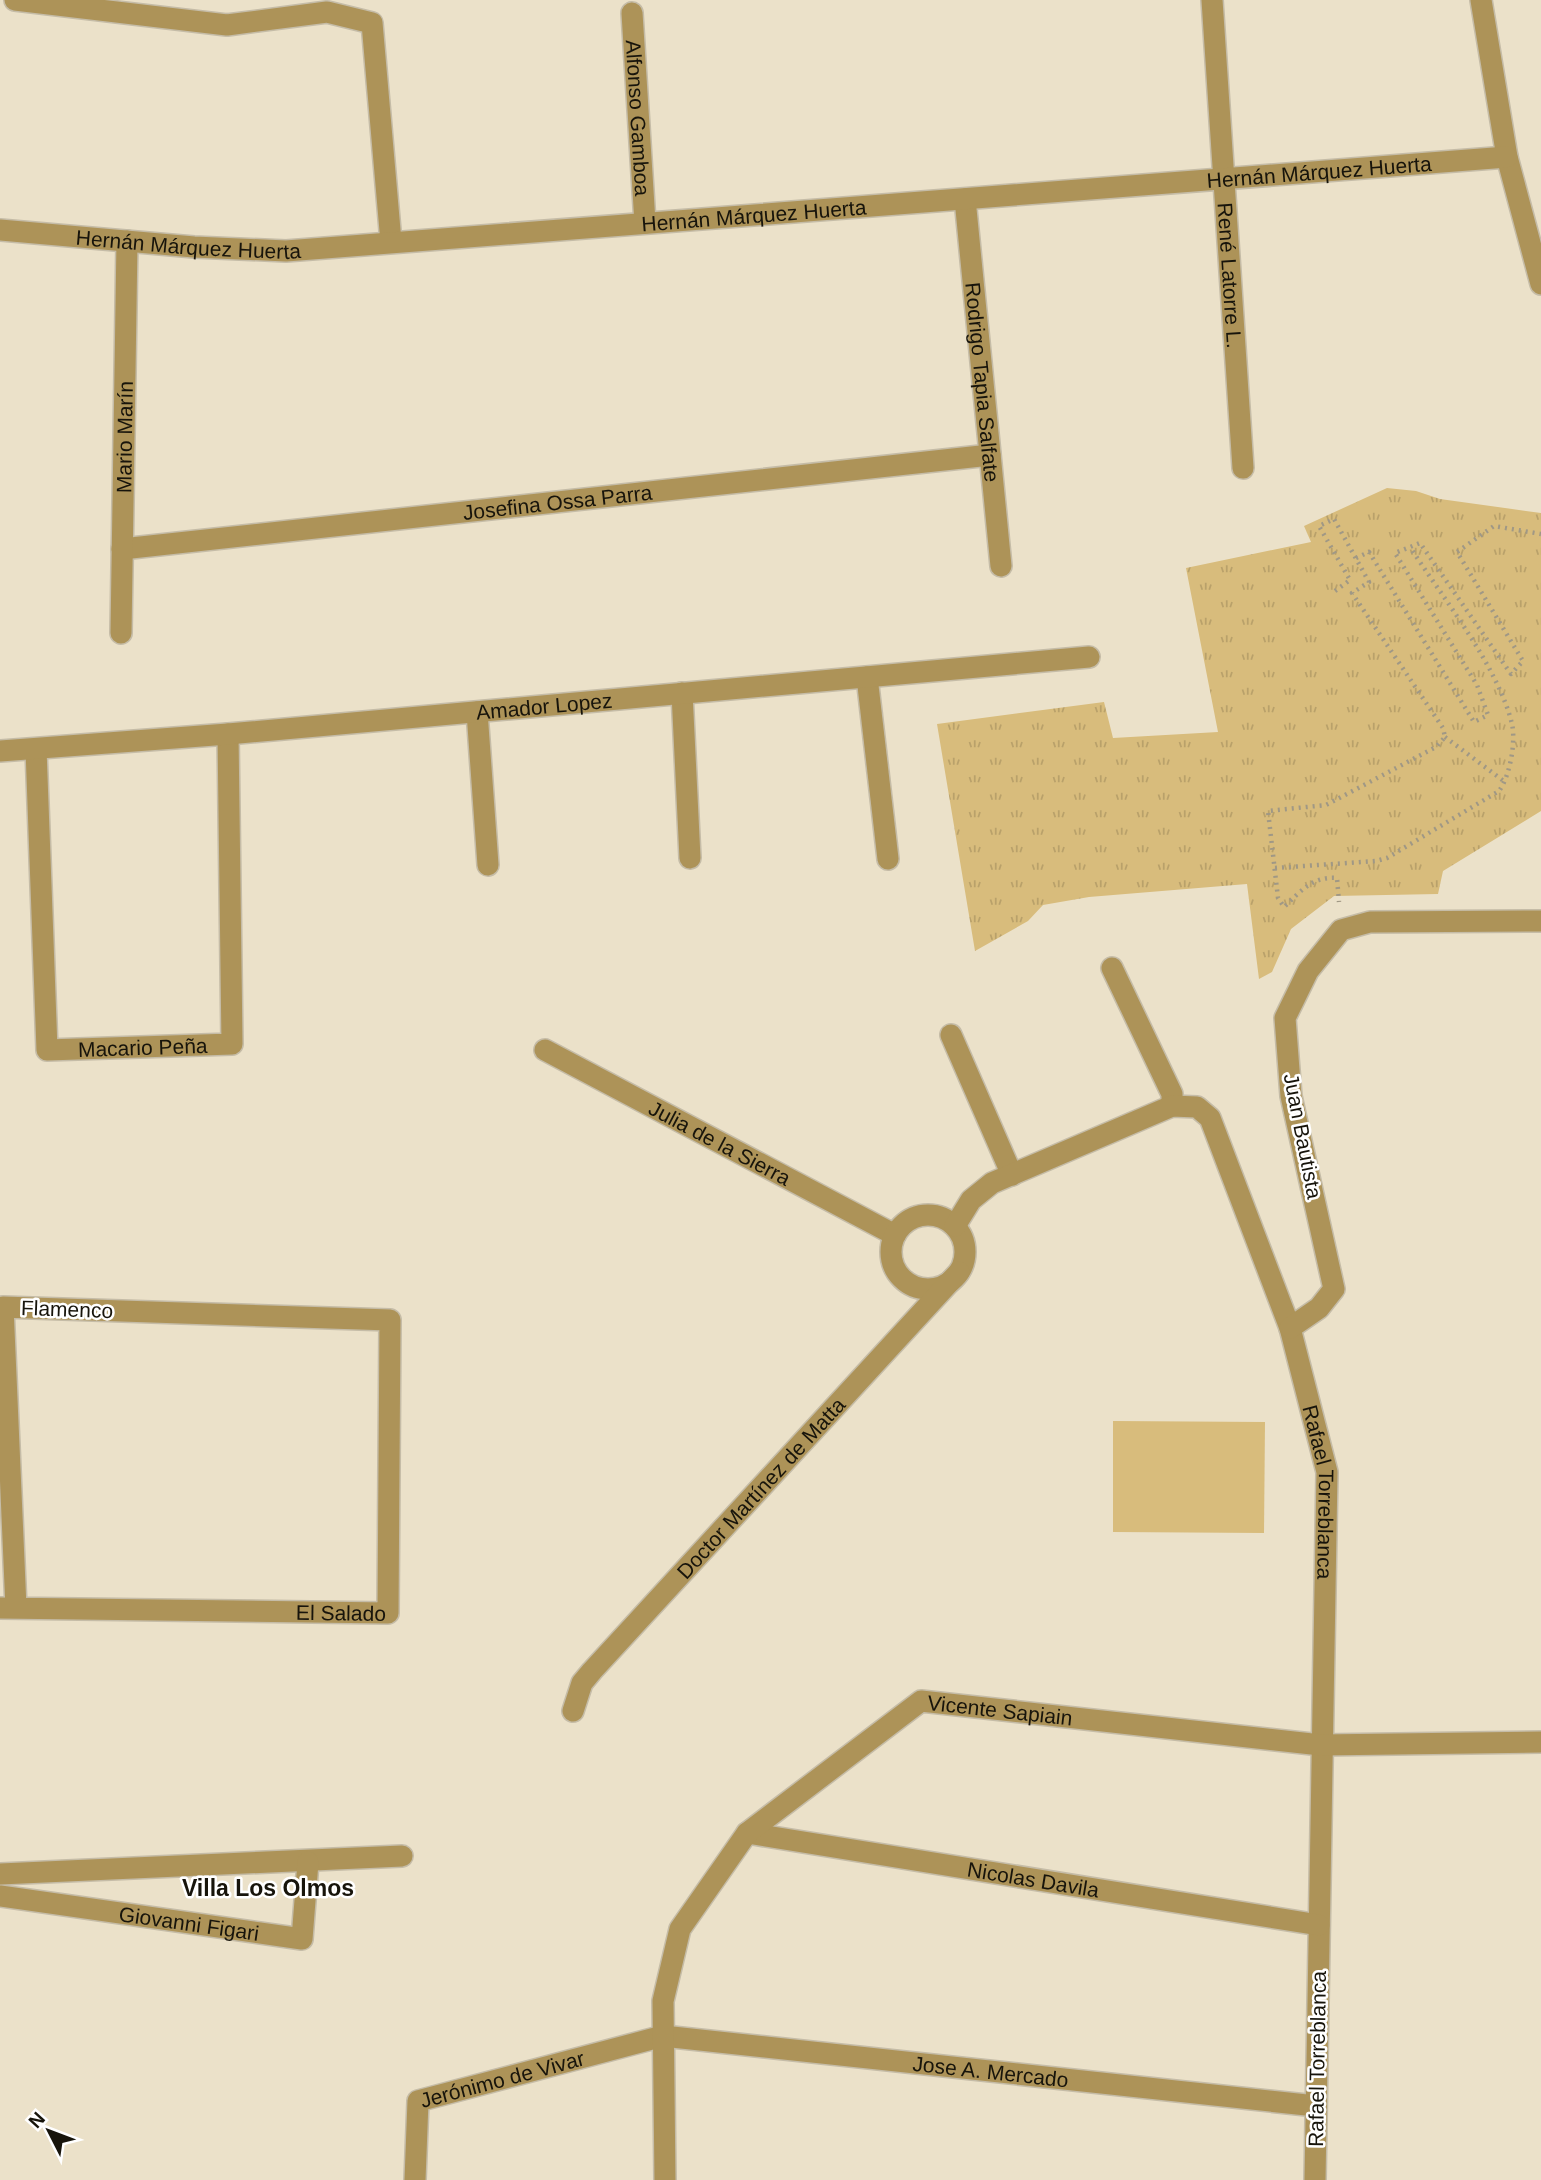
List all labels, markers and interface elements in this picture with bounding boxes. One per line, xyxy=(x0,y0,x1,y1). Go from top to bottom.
street label: Alfonso Gamboa xyxy=(622,39,655,197)
street label: Hernán Márquez Huerta xyxy=(1206,151,1433,192)
street label: Hernán Márquez Huerta xyxy=(641,195,867,235)
street label: René Latorre L. xyxy=(1214,202,1247,349)
street label: Hernán Márquez Huerta xyxy=(75,225,302,263)
street label: Rodrigo Tapia Salfate xyxy=(962,281,1004,483)
street label: Mario Marín xyxy=(112,381,136,493)
street label: Josefina Ossa Parra xyxy=(462,480,654,524)
street label: Amador Lopez xyxy=(475,688,613,723)
street label: Macario Peña xyxy=(78,1033,208,1060)
street label: Juan Bautista xyxy=(1280,1071,1326,1201)
street label: Julia de la Sierra xyxy=(645,1096,795,1189)
street label: Flamenco xyxy=(21,1296,113,1322)
street label: Doctor Martínez de Matta xyxy=(672,1392,849,1583)
street label: Rafael Torreblanca xyxy=(1299,1403,1339,1580)
street label: El Salado xyxy=(296,1600,386,1624)
street label: Vicente Sapiain xyxy=(926,1690,1074,1729)
street label: Nicolas Davila xyxy=(966,1857,1101,1901)
district label: Villa Los Olmos xyxy=(182,1875,354,1901)
street label: Giovanni Figari xyxy=(118,1902,261,1944)
street label: Rafael Torreblanca xyxy=(1304,1971,1330,2147)
street label: Jerónimo de Vivar xyxy=(417,2046,587,2111)
street label: Jose A. Mercado xyxy=(912,2051,1070,2091)
north arrow xyxy=(14,2096,84,2166)
text: N xyxy=(24,2108,49,2132)

